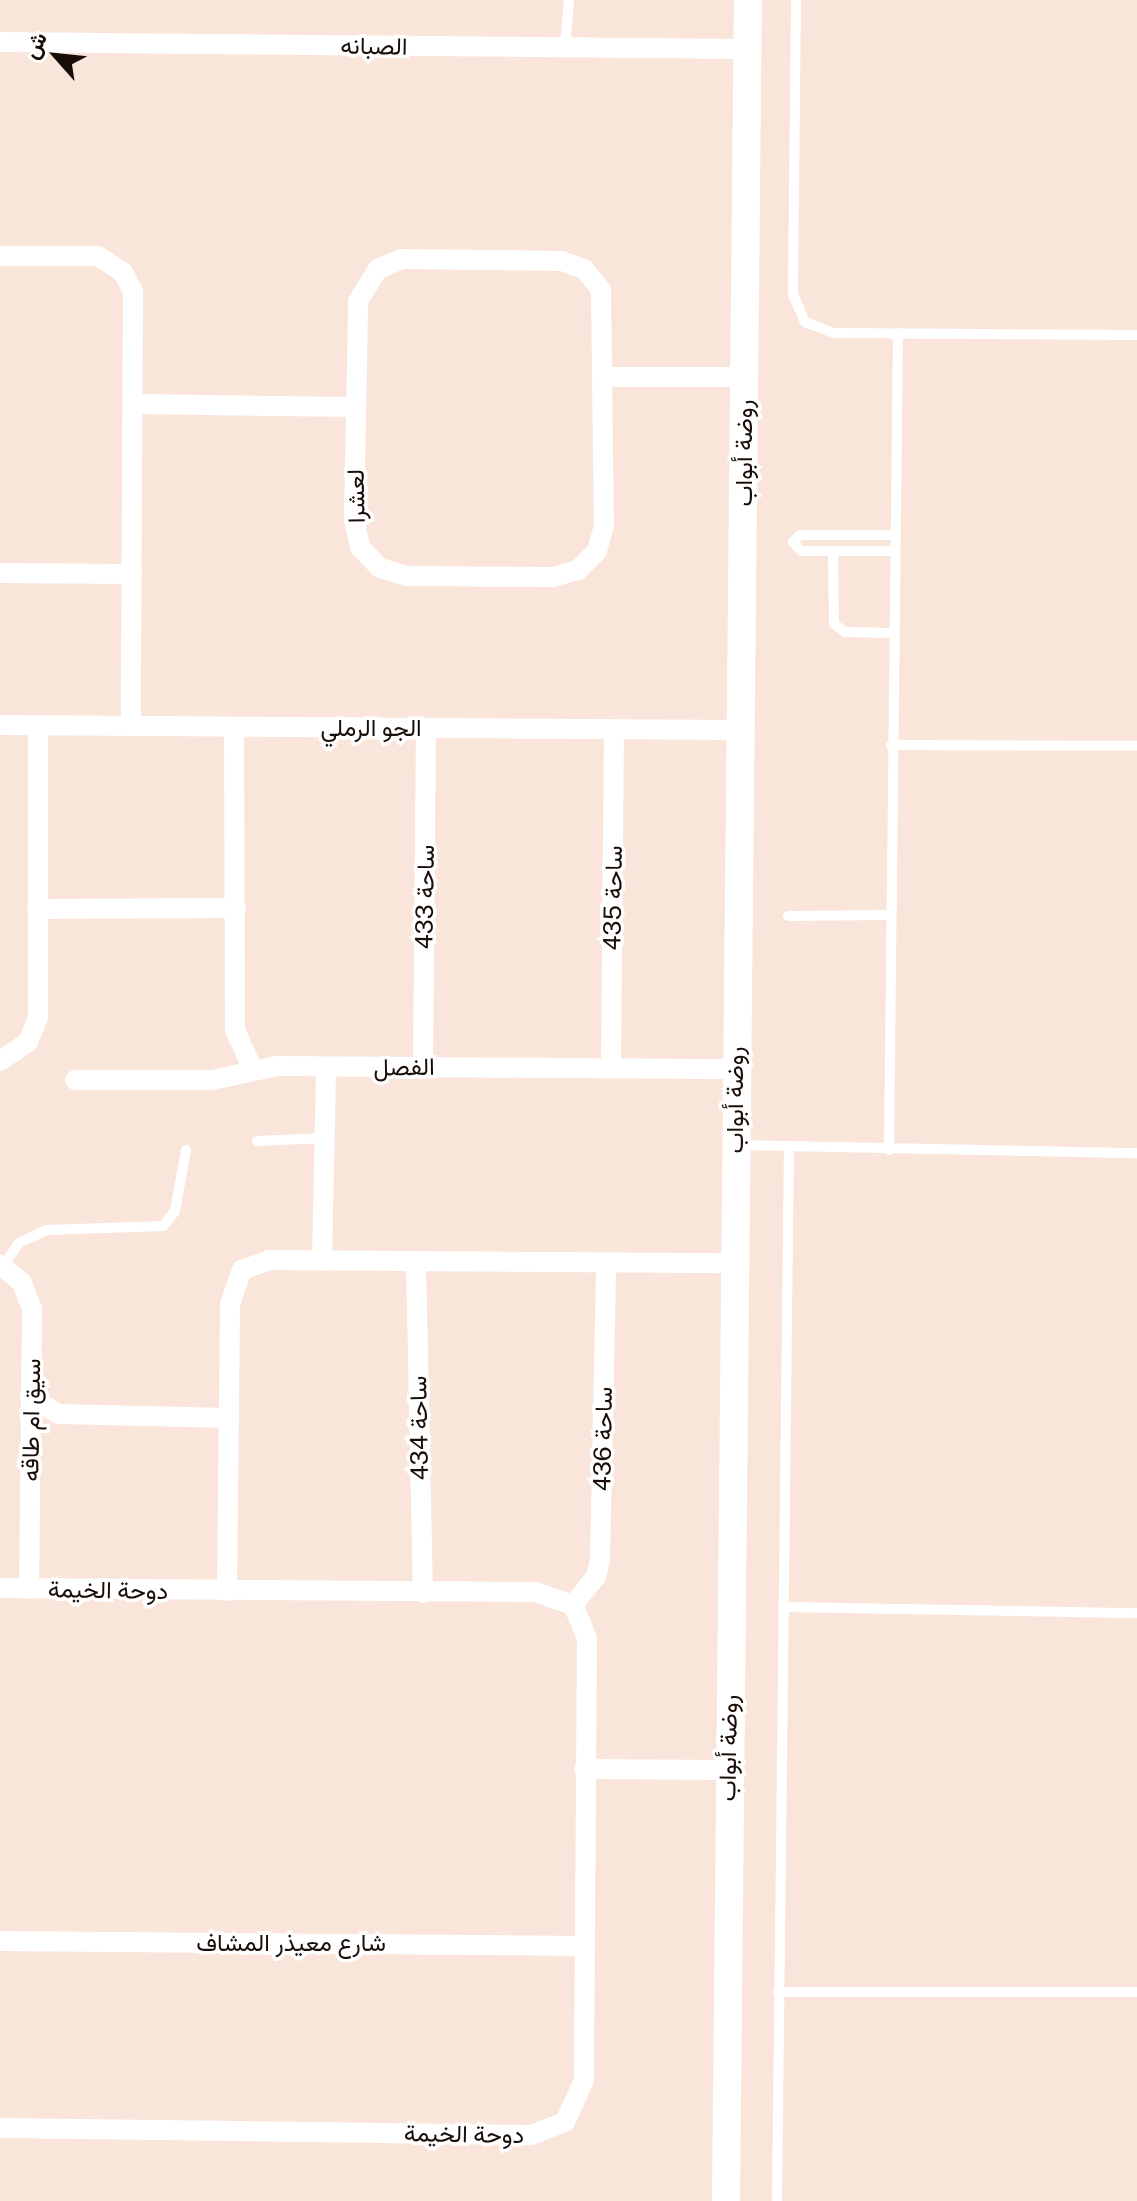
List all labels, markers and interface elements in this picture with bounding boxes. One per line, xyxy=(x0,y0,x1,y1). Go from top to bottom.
north arrow xyxy=(16,16,96,96)
text: ش xyxy=(17,27,52,63)
street label: الصبانه xyxy=(340,31,408,61)
street label: روضة أبواب xyxy=(730,400,758,506)
street label: لعشرا xyxy=(341,469,371,523)
street label: الجو الرملي xyxy=(320,714,422,742)
street label: ساحة 433 xyxy=(410,844,440,950)
street label: ساحة 435 xyxy=(598,845,628,951)
street label: روضة أبواب xyxy=(721,1047,749,1153)
street label: الفصل xyxy=(373,1052,435,1082)
street label: سيق ام طاقه xyxy=(16,1358,46,1482)
street label: ساحة 434 xyxy=(404,1375,434,1481)
street label: ساحة 436 xyxy=(588,1386,618,1492)
street label: دوحة الخيمة xyxy=(48,1575,168,1605)
street label: روضة أبواب xyxy=(713,1694,743,1802)
street label: شارع معيذر المشاف xyxy=(196,1929,386,1957)
street label: دوحة الخيمة xyxy=(404,2119,524,2149)

